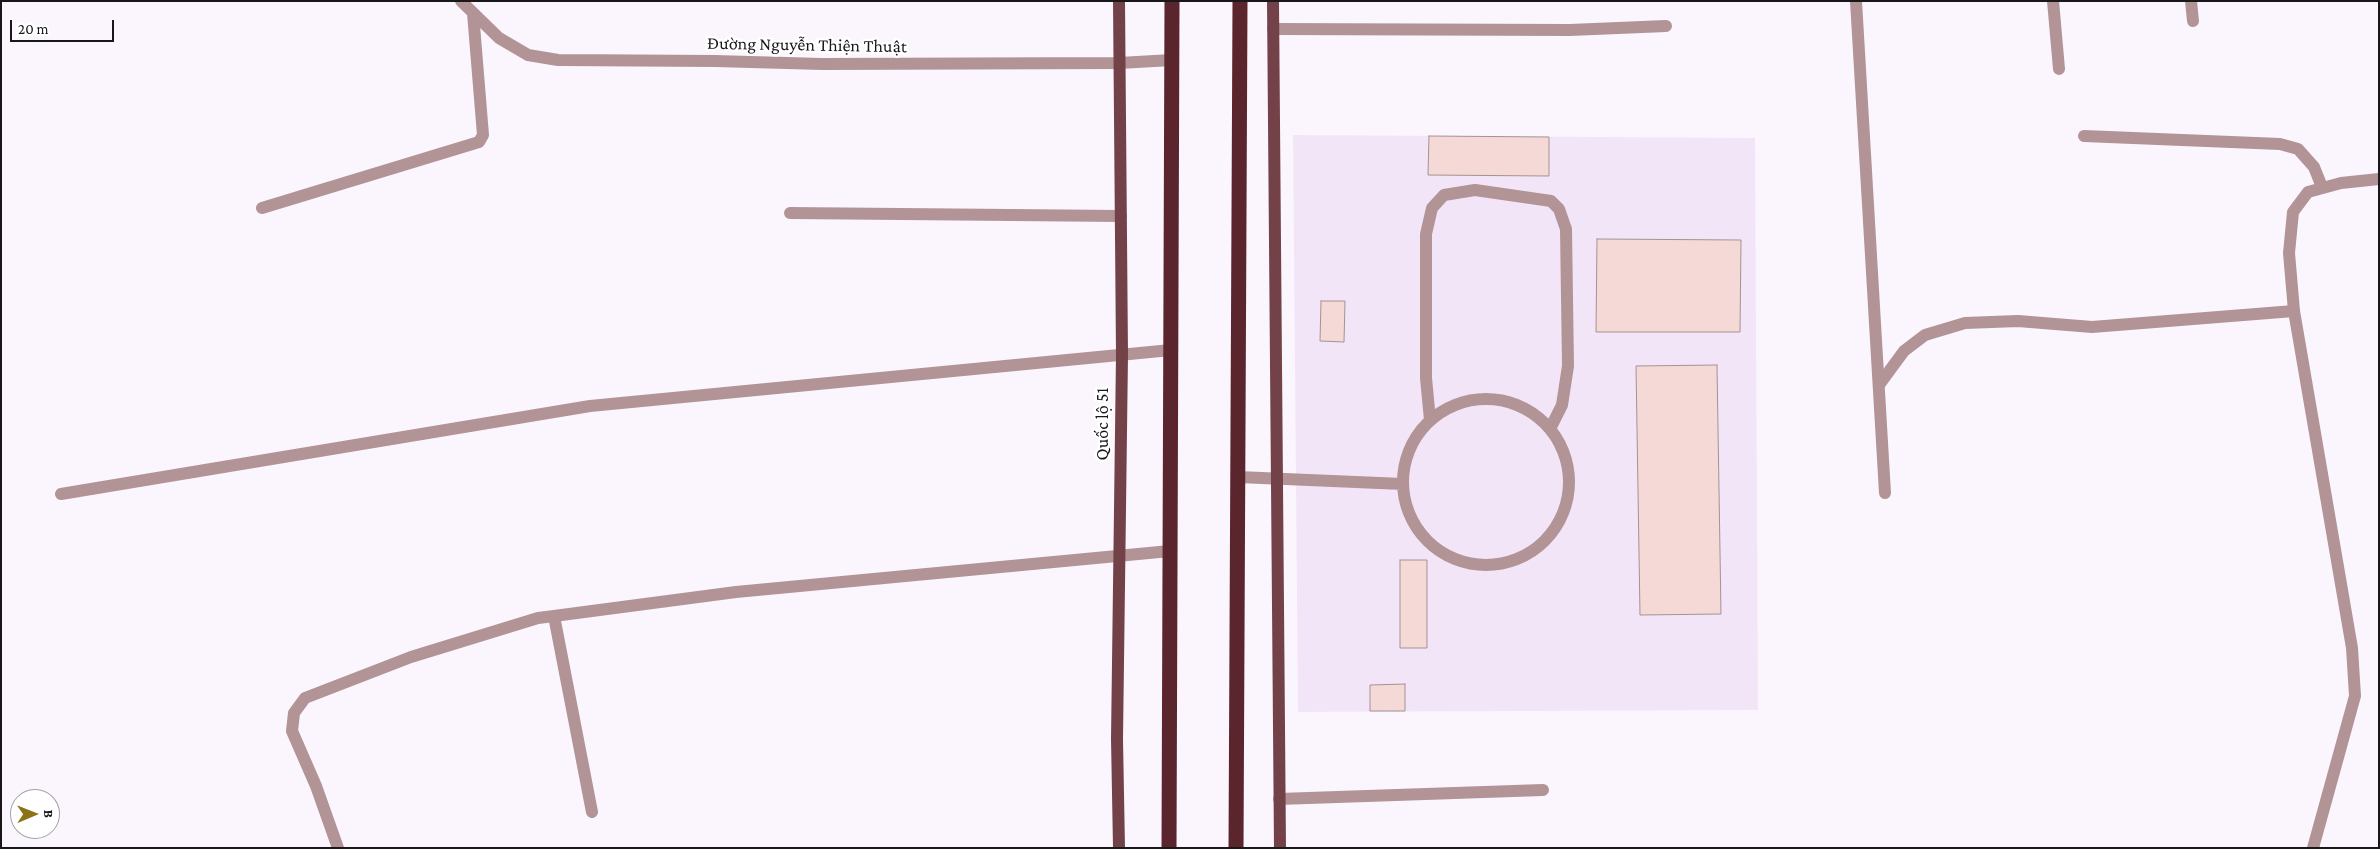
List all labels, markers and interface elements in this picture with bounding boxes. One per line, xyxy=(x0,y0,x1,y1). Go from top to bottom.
scale bar xyxy=(12,10,116,42)
text: 20 m xyxy=(18,21,49,37)
street label: Đường Nguyễn Thiện Thuật xyxy=(707,32,907,58)
street label: Quốc lộ 51 xyxy=(1091,388,1113,460)
north arrow xyxy=(10,789,60,839)
text: B xyxy=(41,809,57,818)

